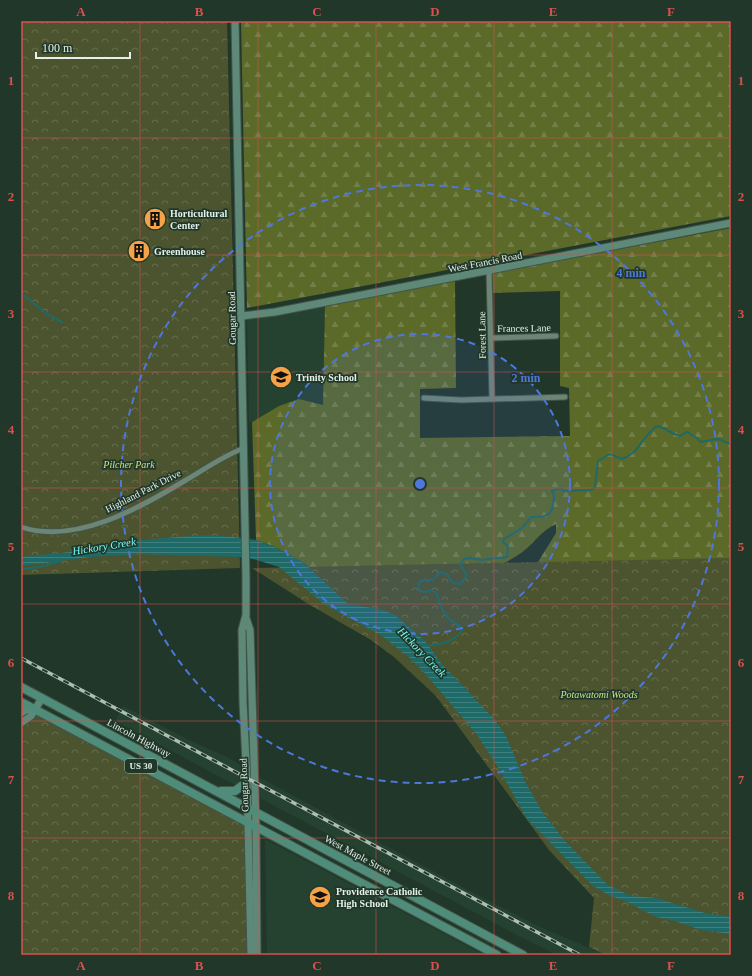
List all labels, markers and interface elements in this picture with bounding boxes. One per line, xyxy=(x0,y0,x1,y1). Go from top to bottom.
text: A xyxy=(76,4,86,19)
text: B xyxy=(195,4,204,19)
text: C xyxy=(312,4,322,19)
text: D xyxy=(430,4,440,19)
text: E xyxy=(549,4,557,19)
text: F xyxy=(667,4,675,19)
scale bar xyxy=(36,34,130,60)
text: 100 m xyxy=(42,41,73,55)
text: 1 xyxy=(8,73,14,88)
text: 1 xyxy=(738,73,744,88)
text: 2 xyxy=(8,189,14,204)
text: 2 xyxy=(738,189,744,204)
building icon: Horticultural Center xyxy=(142,206,168,232)
place label: Horticultural Center xyxy=(170,208,227,231)
building icon: Greenhouse xyxy=(126,238,152,264)
place label: Greenhouse xyxy=(154,246,205,257)
street label: West Francis Road xyxy=(447,249,523,275)
text: 4 min xyxy=(616,266,646,280)
street label: Gougar Road xyxy=(226,291,238,345)
text: 3 xyxy=(8,306,15,321)
text: 3 xyxy=(738,306,745,321)
street label: Forest Lane xyxy=(476,311,488,359)
street label: Frances Lane xyxy=(497,322,551,334)
school or university icon: Trinity School xyxy=(268,364,294,390)
text: 2 min xyxy=(511,371,541,385)
place label: Trinity School xyxy=(296,372,357,383)
text: 4 xyxy=(8,422,15,437)
text: 4 xyxy=(738,422,745,437)
park label: Pilcher Park xyxy=(102,459,155,470)
street label: Highland Park Drive xyxy=(103,467,183,515)
centre of rings xyxy=(413,477,427,491)
water label: Hickory Creek xyxy=(70,535,138,557)
text: 5 xyxy=(8,539,15,554)
text: 5 xyxy=(738,539,745,554)
water label: Hickory Creek xyxy=(395,624,449,680)
text: 6 xyxy=(8,655,15,670)
text: 6 xyxy=(738,655,745,670)
park label: Potawatomi Woods xyxy=(559,689,638,700)
street label: Lincoln Highway xyxy=(105,717,173,759)
street label: Gougar Road xyxy=(238,758,250,812)
road number: US 30 xyxy=(125,759,157,773)
text: 7 xyxy=(8,772,15,787)
text: 7 xyxy=(738,772,745,787)
street label: West Maple Street xyxy=(323,833,393,877)
school or university icon: Providence Catholic High School xyxy=(307,884,333,910)
place label: Providence Catholic High School xyxy=(336,886,423,909)
text: 8 xyxy=(8,888,15,903)
text: 8 xyxy=(738,888,745,903)
text: A xyxy=(76,958,86,973)
text: B xyxy=(195,958,204,973)
text: C xyxy=(312,958,322,973)
text: D xyxy=(430,958,440,973)
text: E xyxy=(549,958,557,973)
text: F xyxy=(667,958,675,973)

